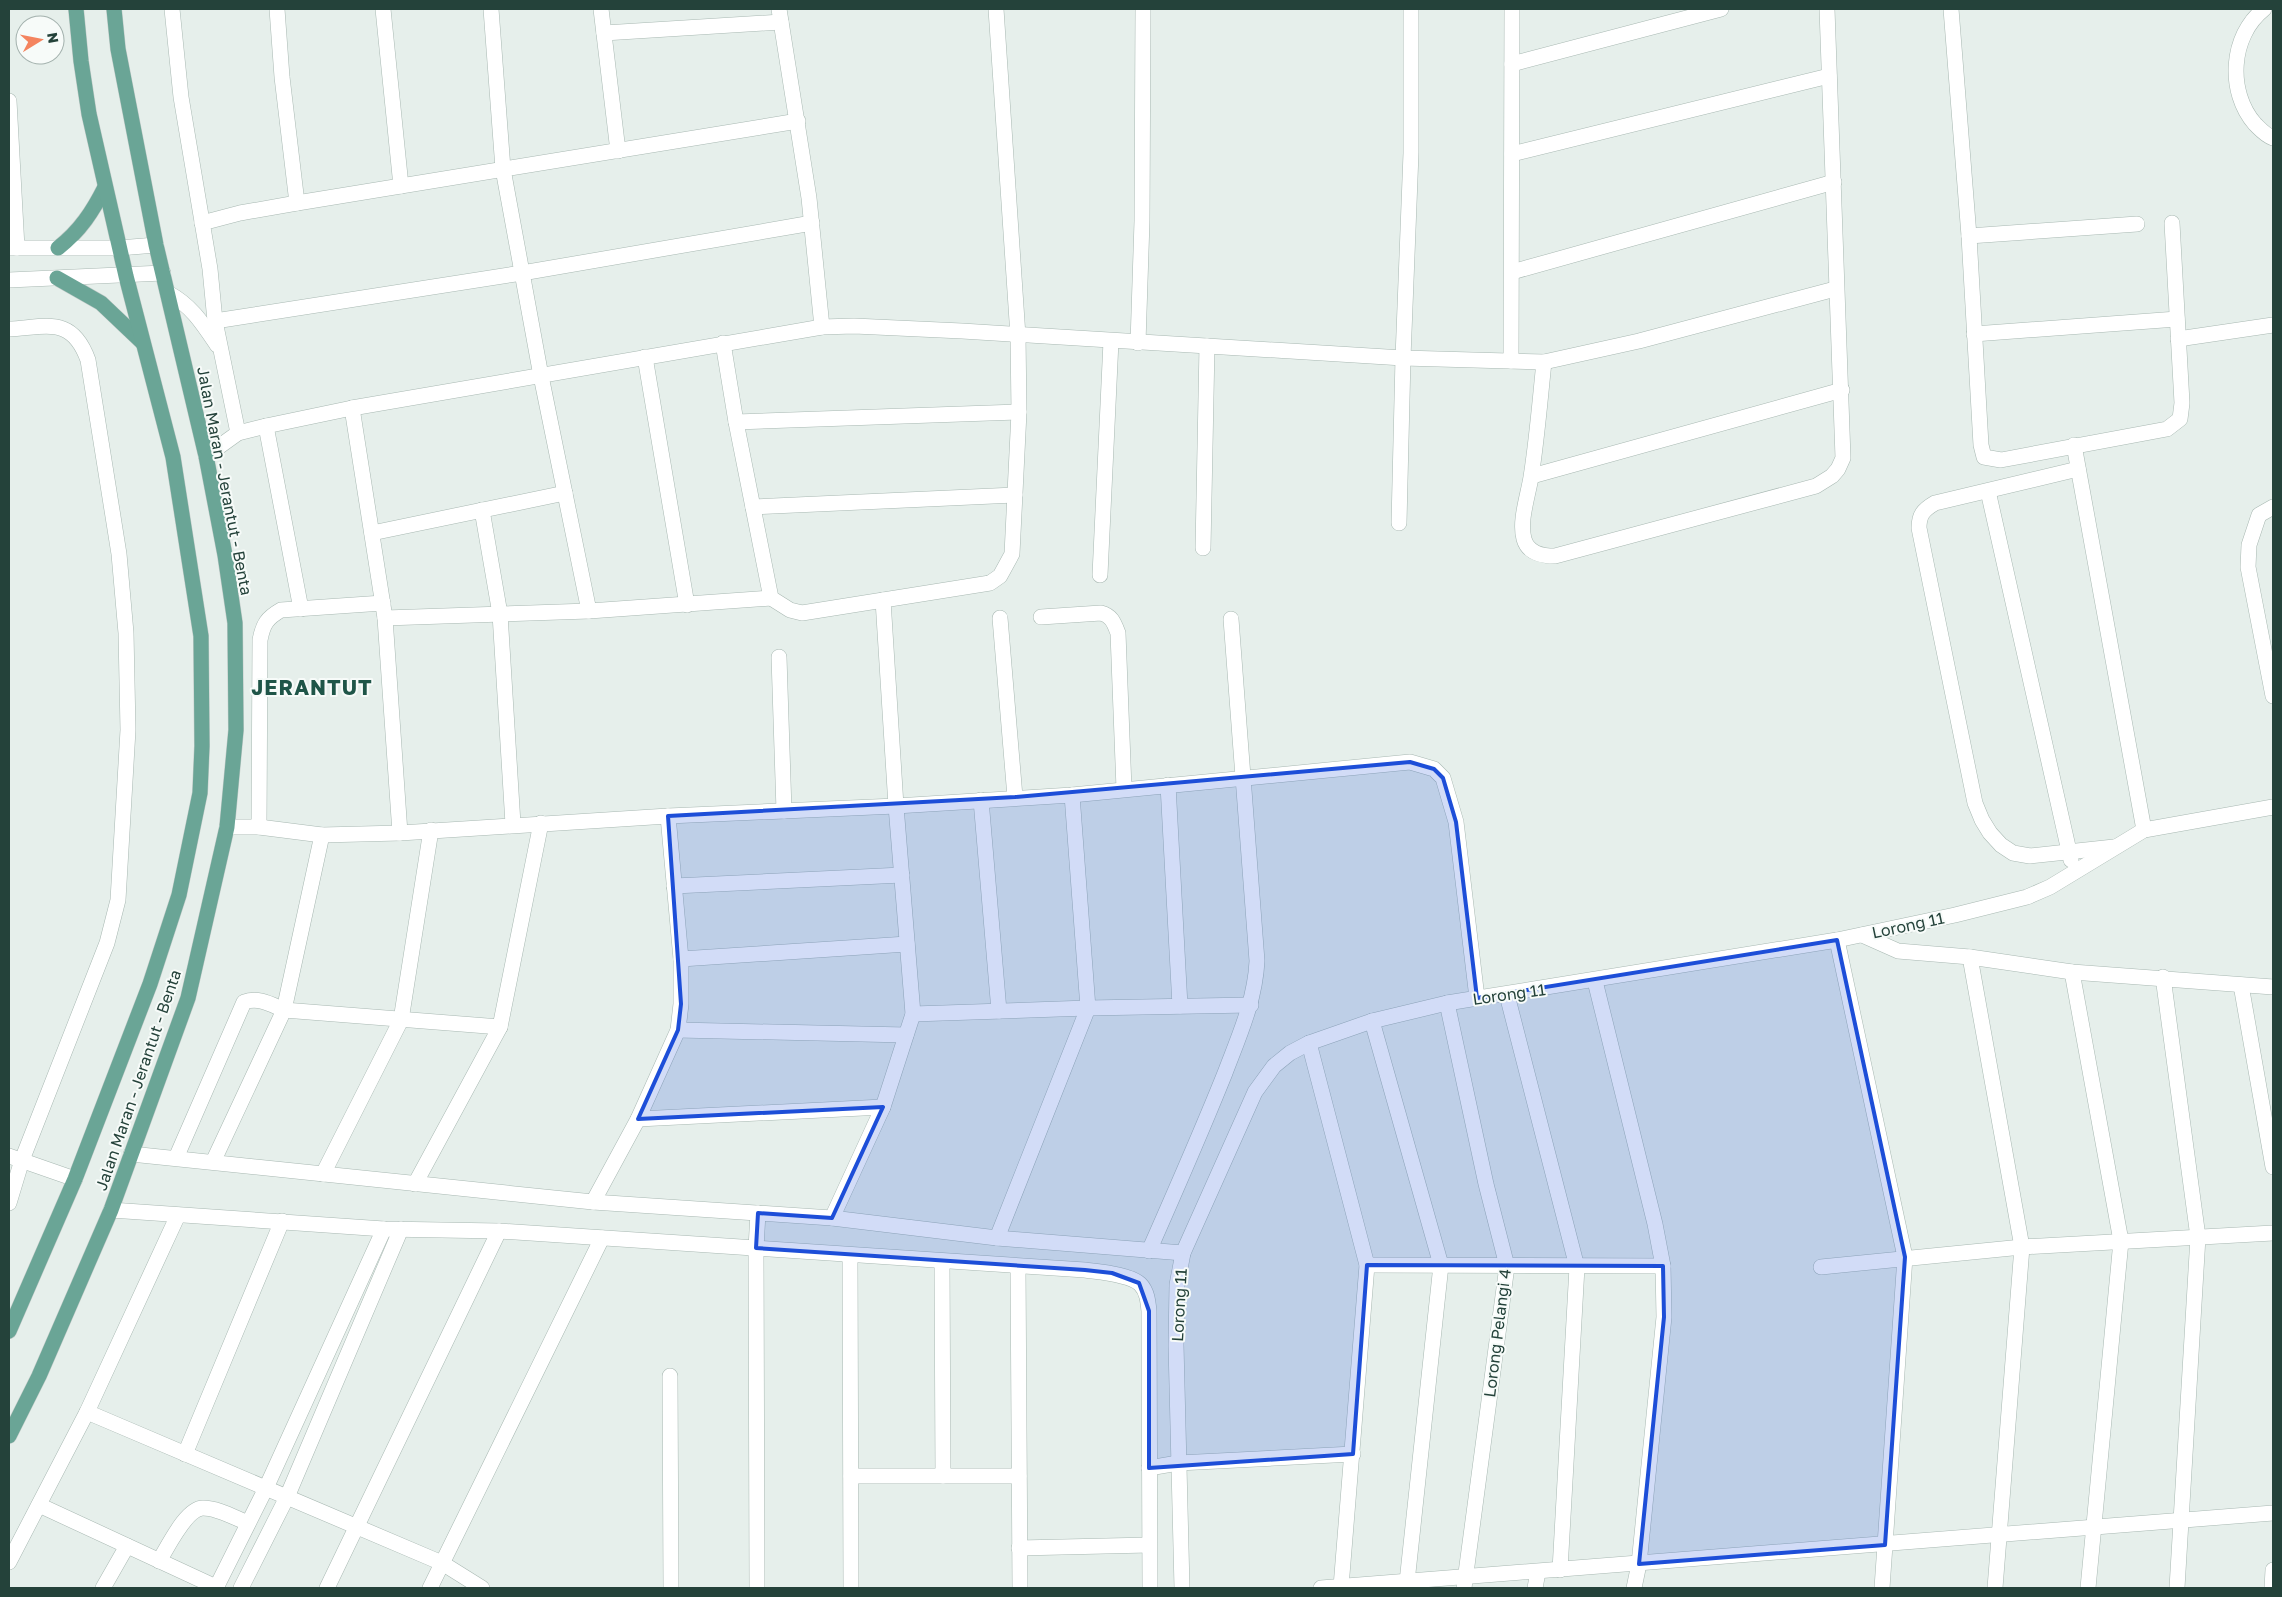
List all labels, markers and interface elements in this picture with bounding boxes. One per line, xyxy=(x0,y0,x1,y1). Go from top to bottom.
north arrow xyxy=(15,15,65,65)
text: N xyxy=(44,31,63,44)
street label: Jalan Maran - Jerantut - Benta xyxy=(193,365,257,597)
district label: JERANTUT xyxy=(251,674,373,700)
street label: Lorong 11 xyxy=(1870,908,1946,942)
street label: Jalan Maran - Jerantut - Benta xyxy=(91,967,185,1193)
street label: Lorong 11 xyxy=(1471,979,1547,1009)
street label: Lorong 11 xyxy=(1167,1268,1191,1342)
street label: Lorong Pelangi 4 xyxy=(1479,1268,1515,1398)

